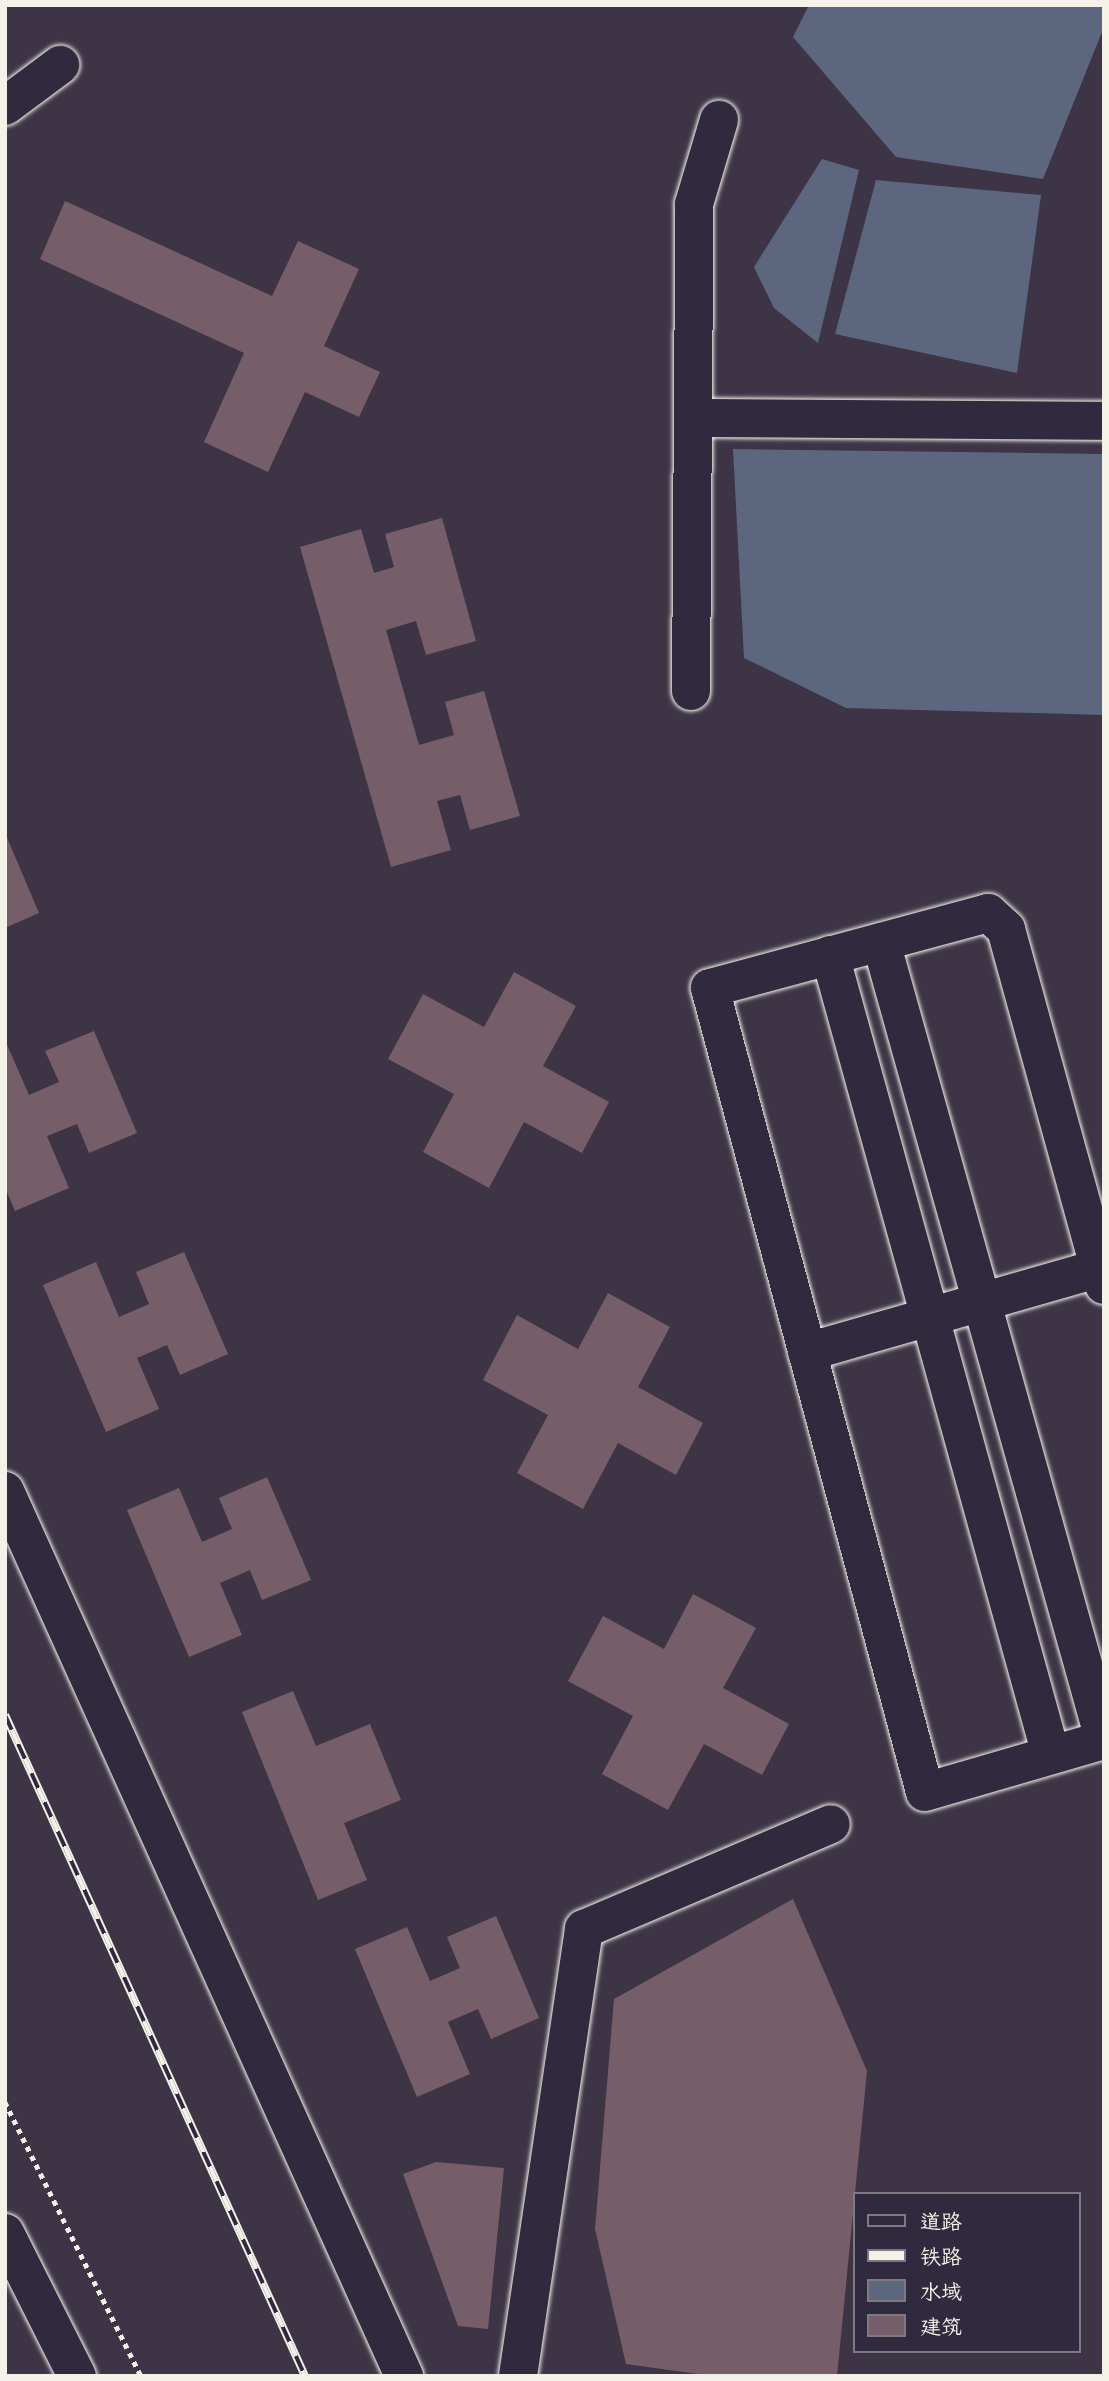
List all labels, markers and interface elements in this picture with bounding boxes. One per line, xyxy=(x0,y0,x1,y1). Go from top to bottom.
legend xyxy=(853,2192,1081,2353)
text: 道路 xyxy=(920,2209,962,2235)
text: 铁路 xyxy=(920,2244,962,2270)
text: 水域 xyxy=(920,2279,962,2305)
text: 建筑 xyxy=(920,2314,962,2340)

